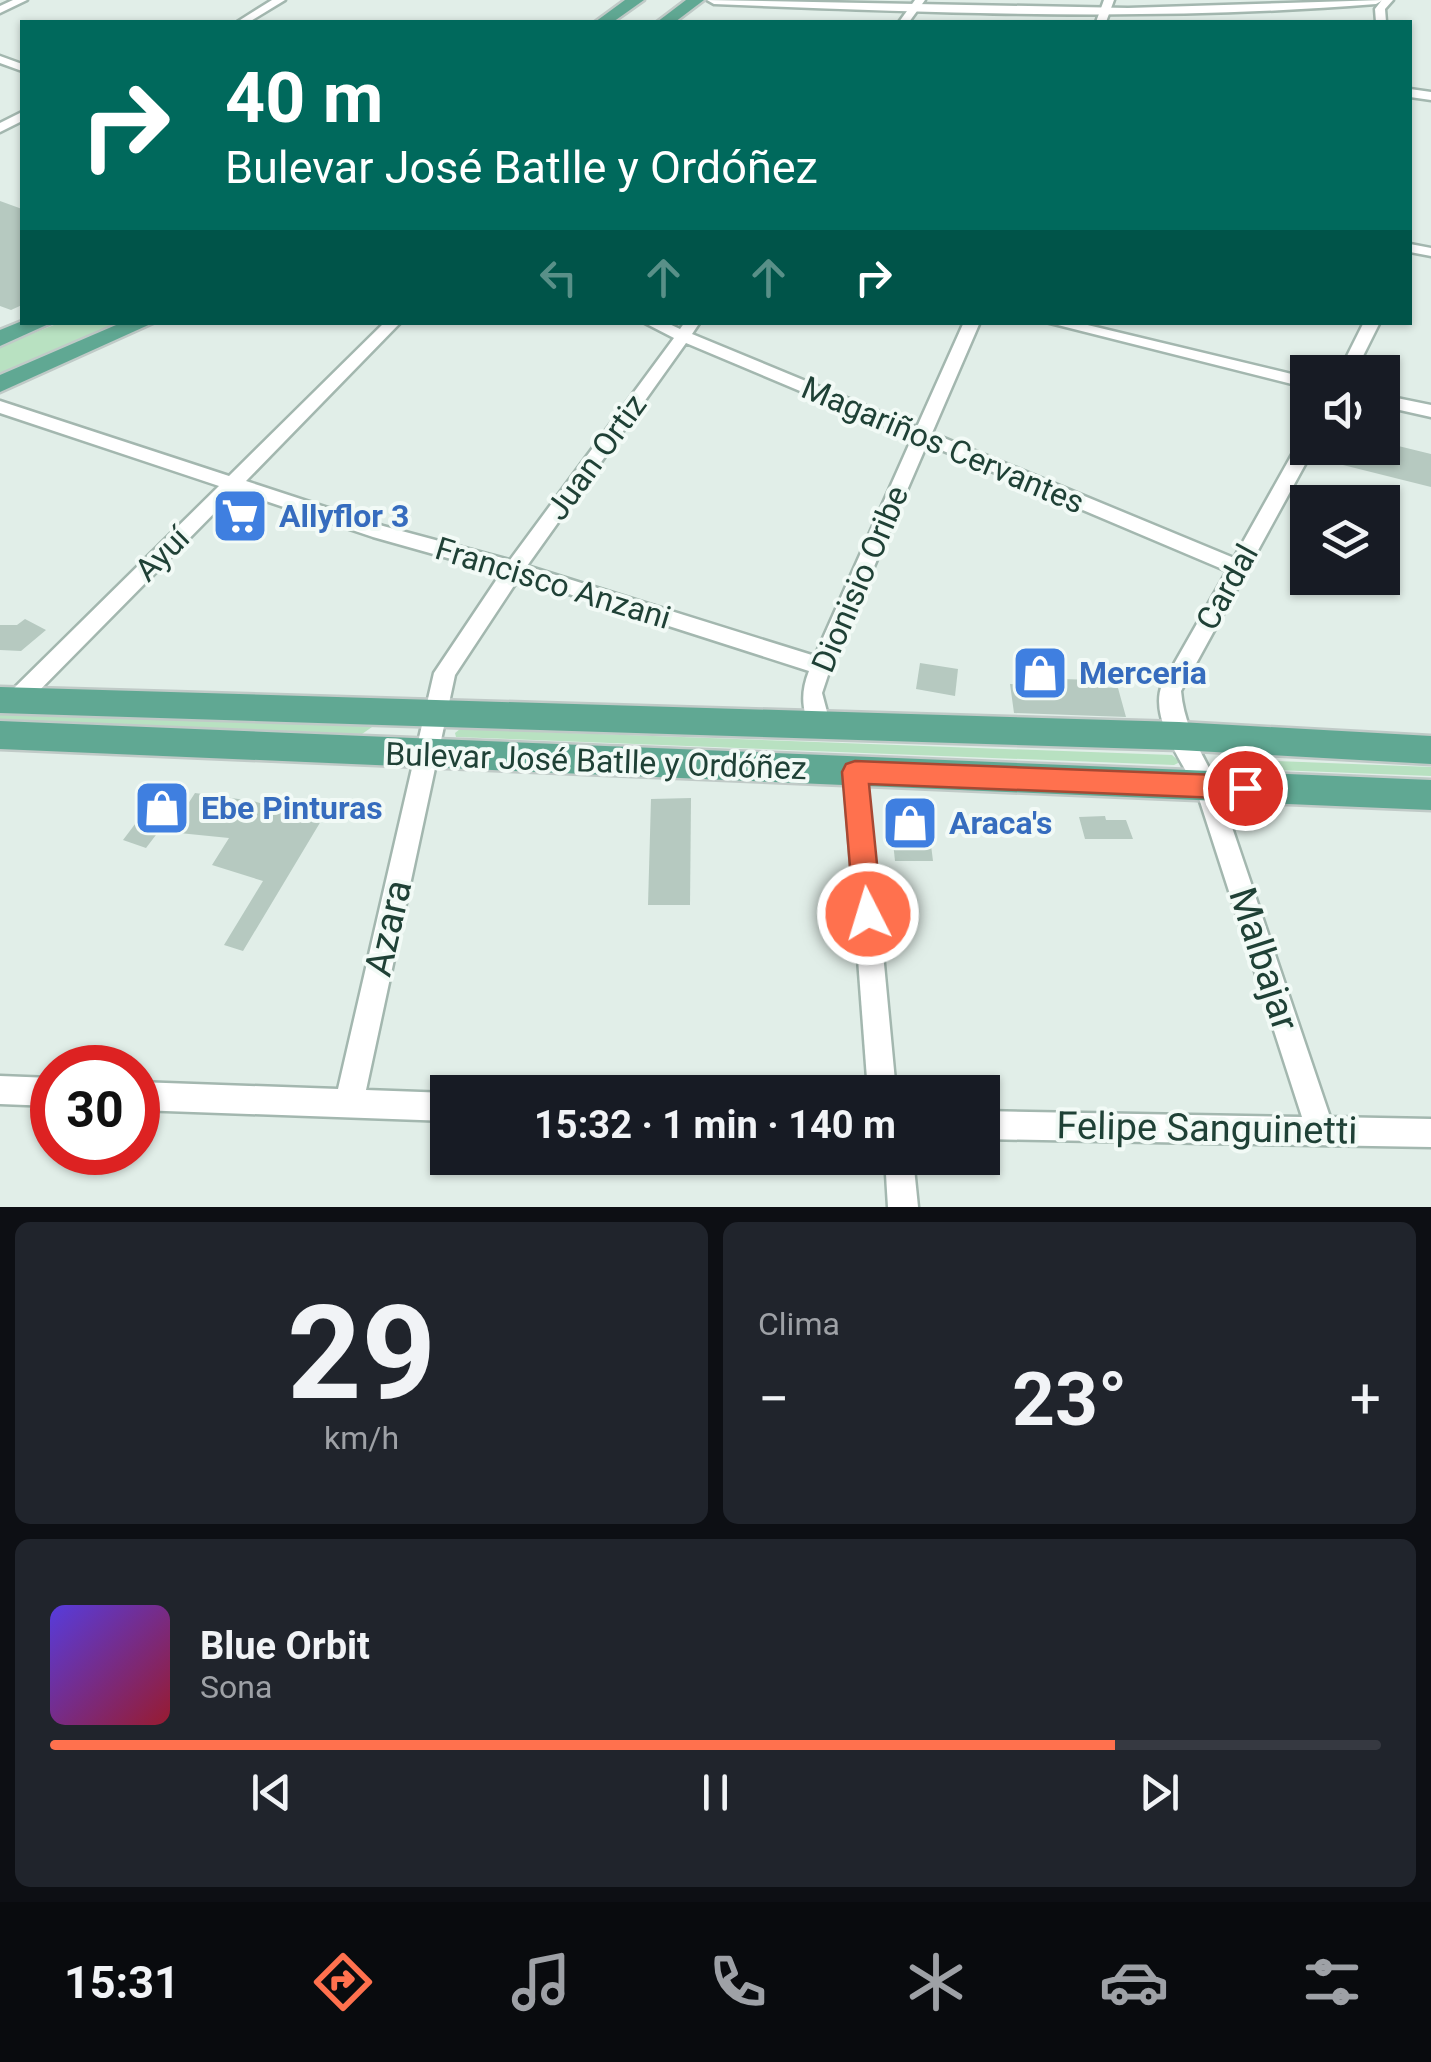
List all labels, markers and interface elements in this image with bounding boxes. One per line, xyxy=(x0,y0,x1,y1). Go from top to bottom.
text: 40 m xyxy=(225,57,383,139)
icon: right xyxy=(60,60,190,190)
text: Bulevar José Batlle y Ordóñez xyxy=(225,141,818,194)
icon: left xyxy=(531,250,586,305)
icon: ahead xyxy=(636,250,691,305)
icon: ahead xyxy=(741,250,796,305)
icon: right xyxy=(846,250,901,305)
map controls xyxy=(1290,355,1400,595)
button: sound xyxy=(1290,355,1400,465)
street label: Magariños Cervantes xyxy=(796,368,1090,522)
street label: Juan Ortiz xyxy=(538,387,654,527)
street label: Dionisio Oribe xyxy=(804,480,916,678)
button: layers xyxy=(1290,485,1400,595)
supermarket icon: Allyflor 3 xyxy=(210,486,270,546)
place label: Allyflor 3 xyxy=(279,497,409,535)
street label: Ayuí xyxy=(127,518,198,589)
street label: Francisco Anzani xyxy=(431,529,675,637)
street label: Cardal xyxy=(1188,538,1266,636)
shop icon: Merceria xyxy=(1010,643,1070,703)
place label: Merceria xyxy=(1079,654,1207,692)
street label: Bulevar José Batlle y Ordóñez xyxy=(385,735,807,787)
pin xyxy=(1203,746,1288,831)
icon: arrive xyxy=(1218,761,1273,816)
shop icon: Ebe Pinturas xyxy=(132,778,192,838)
place label: Ebe Pinturas xyxy=(201,789,383,827)
shop icon: Araca's xyxy=(880,793,940,853)
place label: Araca's xyxy=(949,804,1052,842)
position arrow xyxy=(816,862,920,966)
street label: Azara xyxy=(356,876,420,980)
street label: Malbajar xyxy=(1220,882,1308,1036)
speed limit sign: 30 xyxy=(30,1045,160,1175)
text: 15:32 · 1 min · 140 m xyxy=(534,1103,896,1147)
street label: Felipe Sanguinetti xyxy=(1056,1103,1358,1153)
text: 29 xyxy=(287,1277,436,1430)
text: Clima xyxy=(758,1305,840,1343)
text: 23° xyxy=(1012,1355,1127,1443)
text: − xyxy=(758,1367,789,1431)
text: + xyxy=(1350,1367,1381,1431)
text: km/h xyxy=(324,1419,399,1457)
text: Blue Orbit xyxy=(200,1624,370,1668)
text: Sona xyxy=(200,1668,272,1706)
icon: previous xyxy=(244,1765,299,1820)
icon: pause xyxy=(688,1765,743,1820)
icon: next xyxy=(1132,1765,1187,1820)
icon: directions xyxy=(308,1947,378,2017)
icon: music xyxy=(506,1947,576,2017)
icon: phone xyxy=(703,1947,773,2017)
icon: climate xyxy=(901,1947,971,2017)
icon: car xyxy=(1099,1947,1169,2017)
icon: filters xyxy=(1297,1947,1367,2017)
text: 15:31 xyxy=(64,1956,180,2009)

